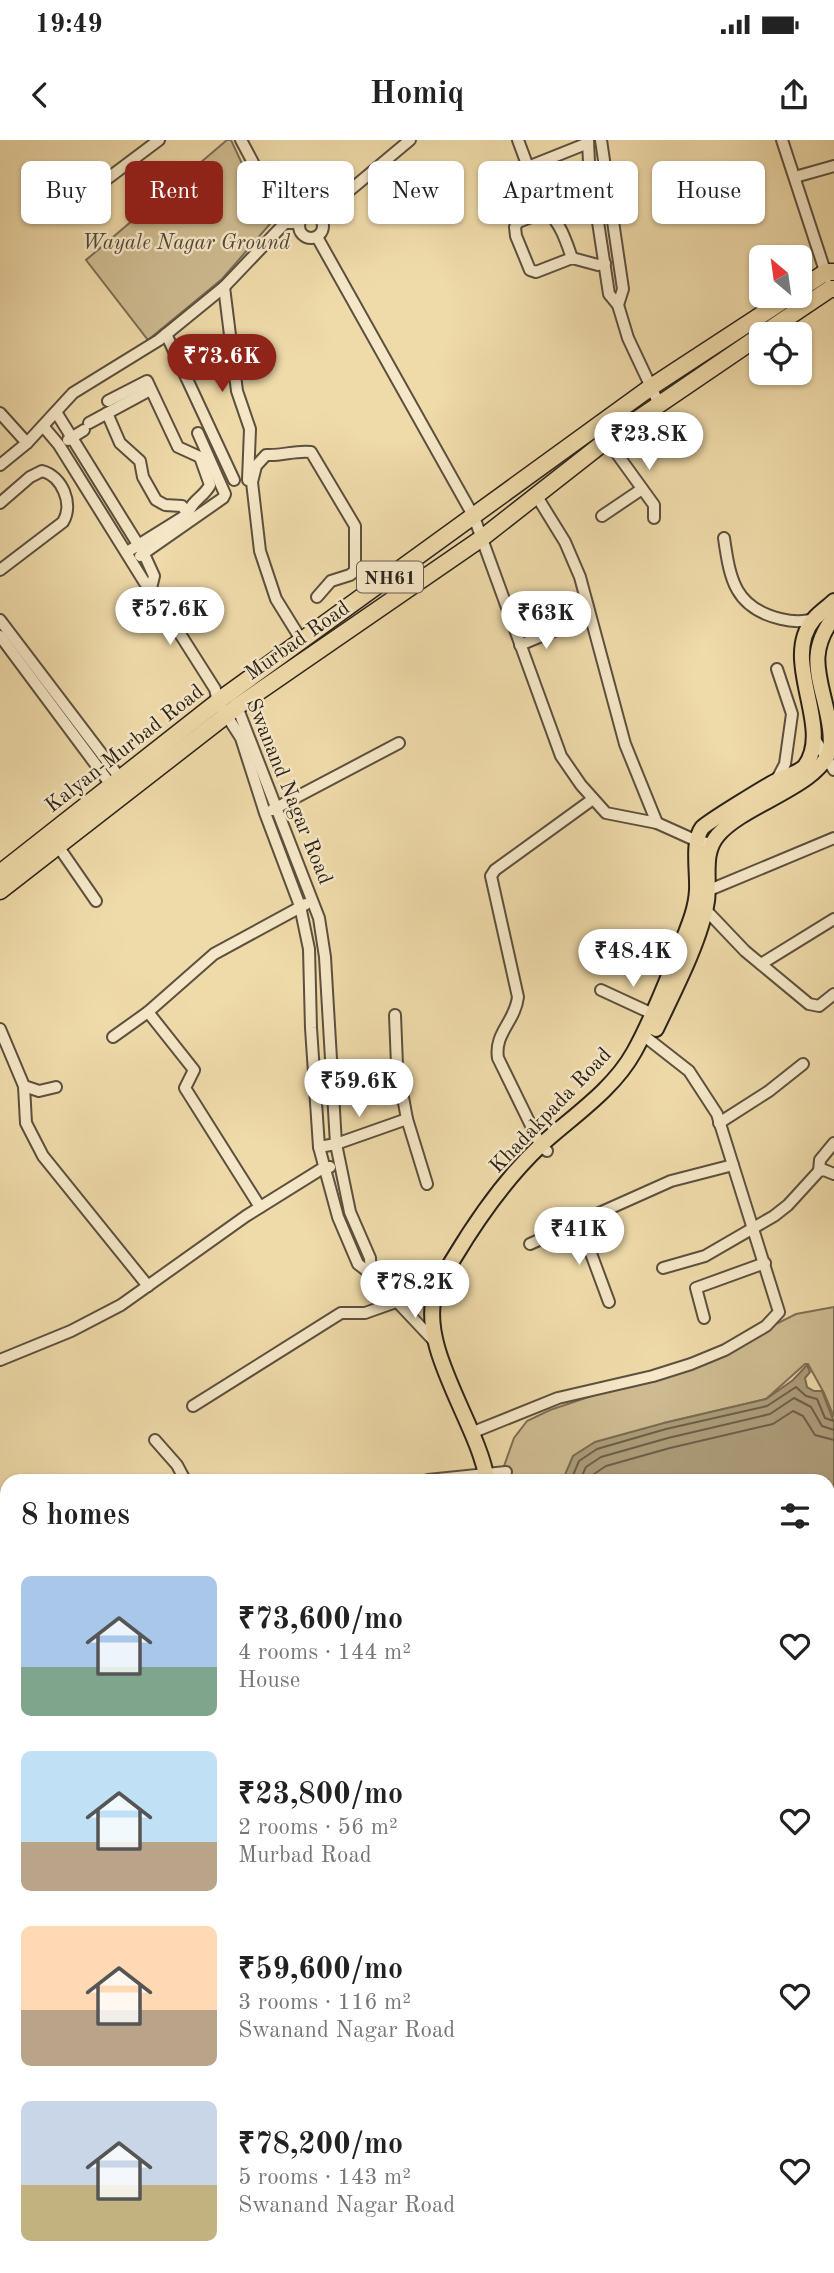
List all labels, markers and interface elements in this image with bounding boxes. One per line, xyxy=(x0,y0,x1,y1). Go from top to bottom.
text: 19:49 xyxy=(35,12,103,38)
icon: back xyxy=(21,76,59,114)
icon: share xyxy=(775,76,813,114)
text: Homiq xyxy=(370,79,464,111)
chip: Buy xyxy=(21,161,111,224)
chip: Rent xyxy=(125,161,223,224)
chip: Filters xyxy=(237,161,354,224)
chip: New xyxy=(368,161,464,224)
chip: Apartment xyxy=(478,161,638,224)
chip: House xyxy=(652,161,765,224)
park label: Wayale Nagar Ground xyxy=(82,233,291,254)
north arrow xyxy=(749,245,812,308)
map controls xyxy=(749,245,812,385)
button: locate xyxy=(749,322,812,385)
pin: ₹73.6K xyxy=(165,334,279,394)
text: ₹73.6K xyxy=(183,345,261,368)
pin: ₹23.8K xyxy=(592,412,706,472)
text: ₹23.8K xyxy=(610,423,688,446)
road number: NH61 xyxy=(357,562,423,592)
pin: ₹57.6K xyxy=(113,588,227,647)
pin: ₹63K xyxy=(505,592,587,651)
text: ₹57.6K xyxy=(131,598,209,621)
street label: Murbad Road xyxy=(242,598,354,685)
text: ₹63K xyxy=(517,602,575,625)
street label: Kalyan-Murbad Road xyxy=(42,681,208,817)
street label: Swanand Nagar Road xyxy=(242,696,336,888)
pin: ₹48.4K xyxy=(576,930,690,989)
text: ₹48.4K xyxy=(594,940,672,963)
street label: Khadakpada Road xyxy=(486,1044,616,1178)
pin: ₹59.6K xyxy=(302,1060,416,1119)
text: ₹59.6K xyxy=(320,1070,398,1093)
pin: ₹41K xyxy=(538,1208,620,1267)
text: ₹41K xyxy=(550,1218,608,1241)
pin: ₹78.2K xyxy=(358,1260,472,1320)
text: ₹78.2K xyxy=(376,1271,454,1294)
icon: filters xyxy=(776,1497,814,1535)
text: 8 homes xyxy=(21,1501,130,1531)
icon: home xyxy=(77,1604,161,1688)
text: ₹73,600/mo xyxy=(238,1605,403,1635)
icon: heart xyxy=(776,1627,814,1665)
text: 4 rooms · 144 m² xyxy=(238,1641,411,1664)
text: House xyxy=(238,1669,300,1692)
icon: home xyxy=(77,1779,161,1863)
text: ₹23,800/mo xyxy=(238,1780,403,1810)
icon: heart xyxy=(776,1802,814,1840)
text: 2 rooms · 56 m² xyxy=(238,1816,398,1839)
text: Murbad Road xyxy=(238,1844,372,1867)
icon: home xyxy=(77,1954,161,2038)
text: ₹59,600/mo xyxy=(238,1955,403,1985)
icon: heart xyxy=(776,1977,814,2015)
text: 3 rooms · 116 m² xyxy=(238,1991,411,2014)
text: Swanand Nagar Road xyxy=(238,2019,455,2042)
icon: home xyxy=(77,2129,161,2213)
text: ₹78,200/mo xyxy=(238,2130,403,2160)
icon: heart xyxy=(776,2152,814,2190)
text: 5 rooms · 143 m² xyxy=(238,2166,411,2189)
text: Swanand Nagar Road xyxy=(238,2194,455,2217)

